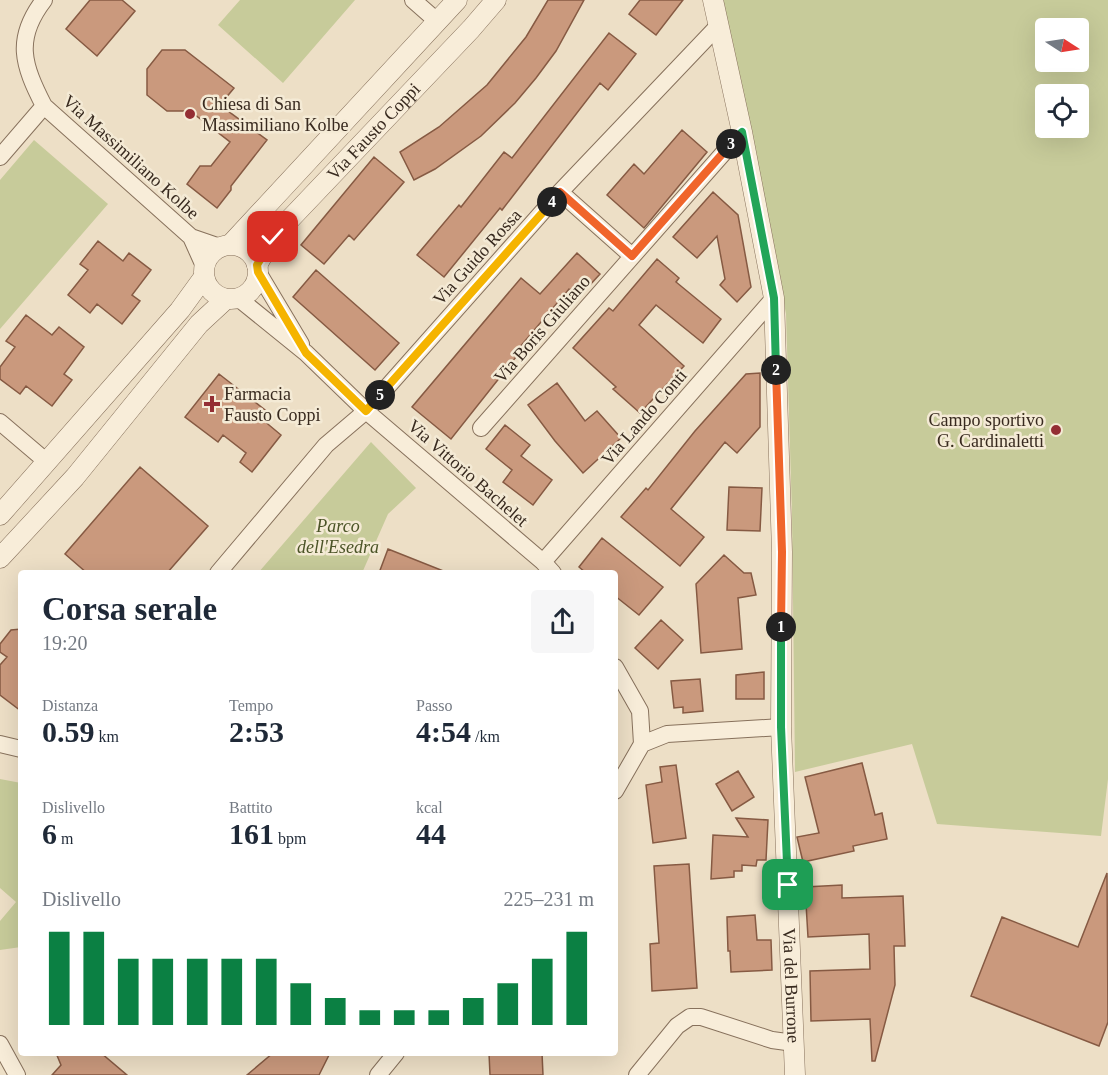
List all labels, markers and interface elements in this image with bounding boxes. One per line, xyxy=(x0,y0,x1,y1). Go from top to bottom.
north arrow xyxy=(1035,18,1089,72)
map controls xyxy=(1035,18,1089,138)
street label: Via Fausto Coppi xyxy=(323,79,424,184)
button: locate xyxy=(1035,84,1089,138)
street label: Via Massimiliano Kolbe xyxy=(59,91,203,223)
place label: Chiesa di San Massimiliano Kolbe xyxy=(202,94,349,135)
marker: Chiesa di San Massimiliano Kolbe xyxy=(183,107,197,121)
pin: 3 xyxy=(716,129,746,159)
text: 3 xyxy=(727,135,735,152)
pin: 4 xyxy=(537,187,567,217)
text: 4 xyxy=(548,193,556,210)
street label: Via Guido Rossa xyxy=(429,205,525,309)
pin xyxy=(247,211,298,262)
icon: check xyxy=(256,220,289,253)
street label: Via Boris Giuliano xyxy=(490,271,594,387)
pin: 2 xyxy=(761,355,791,385)
text: 2 xyxy=(772,361,780,378)
street label: Via Lando Conti xyxy=(597,365,691,469)
pin: 5 xyxy=(365,380,395,410)
place label: Farmacia Fausto Coppi xyxy=(224,384,321,425)
text: 5 xyxy=(376,386,384,403)
marker: Farmacia Fausto Coppi xyxy=(205,397,219,411)
place label: Campo sportivo G. Cardinaletti xyxy=(929,410,1044,451)
street label: Via Vittorio Bachelet xyxy=(404,415,532,531)
marker: Campo sportivo G. Cardinaletti xyxy=(1049,423,1063,437)
park label: Parco dell'Esedra xyxy=(297,516,379,557)
button: share xyxy=(531,590,594,653)
text: Corsa serale xyxy=(42,591,217,627)
pin: 1 xyxy=(766,612,796,642)
text: 1 xyxy=(777,618,785,635)
text: 19:20 xyxy=(42,632,88,654)
text: Distanza xyxy=(42,697,98,714)
text: Tempo xyxy=(229,697,273,714)
text: Passo xyxy=(416,697,452,714)
text: 0.59 xyxy=(42,715,95,748)
text: 2:53 xyxy=(229,715,284,748)
text: 4:54 xyxy=(416,715,471,748)
text: km xyxy=(95,728,119,745)
text: /km xyxy=(471,728,500,745)
text: Dislivello xyxy=(42,799,105,816)
text: Battito xyxy=(229,799,273,816)
text: kcal xyxy=(416,799,443,816)
text: 6 xyxy=(42,817,57,850)
text: 161 xyxy=(229,817,274,850)
text: 44 xyxy=(416,817,446,850)
text: m xyxy=(57,830,73,847)
text: bpm xyxy=(274,830,306,847)
pin xyxy=(762,859,813,910)
icon: arrive xyxy=(771,868,804,901)
text: Dislivello xyxy=(42,888,121,910)
text: 225–231 m xyxy=(503,888,594,910)
street label: Via del Burrone xyxy=(779,928,804,1043)

